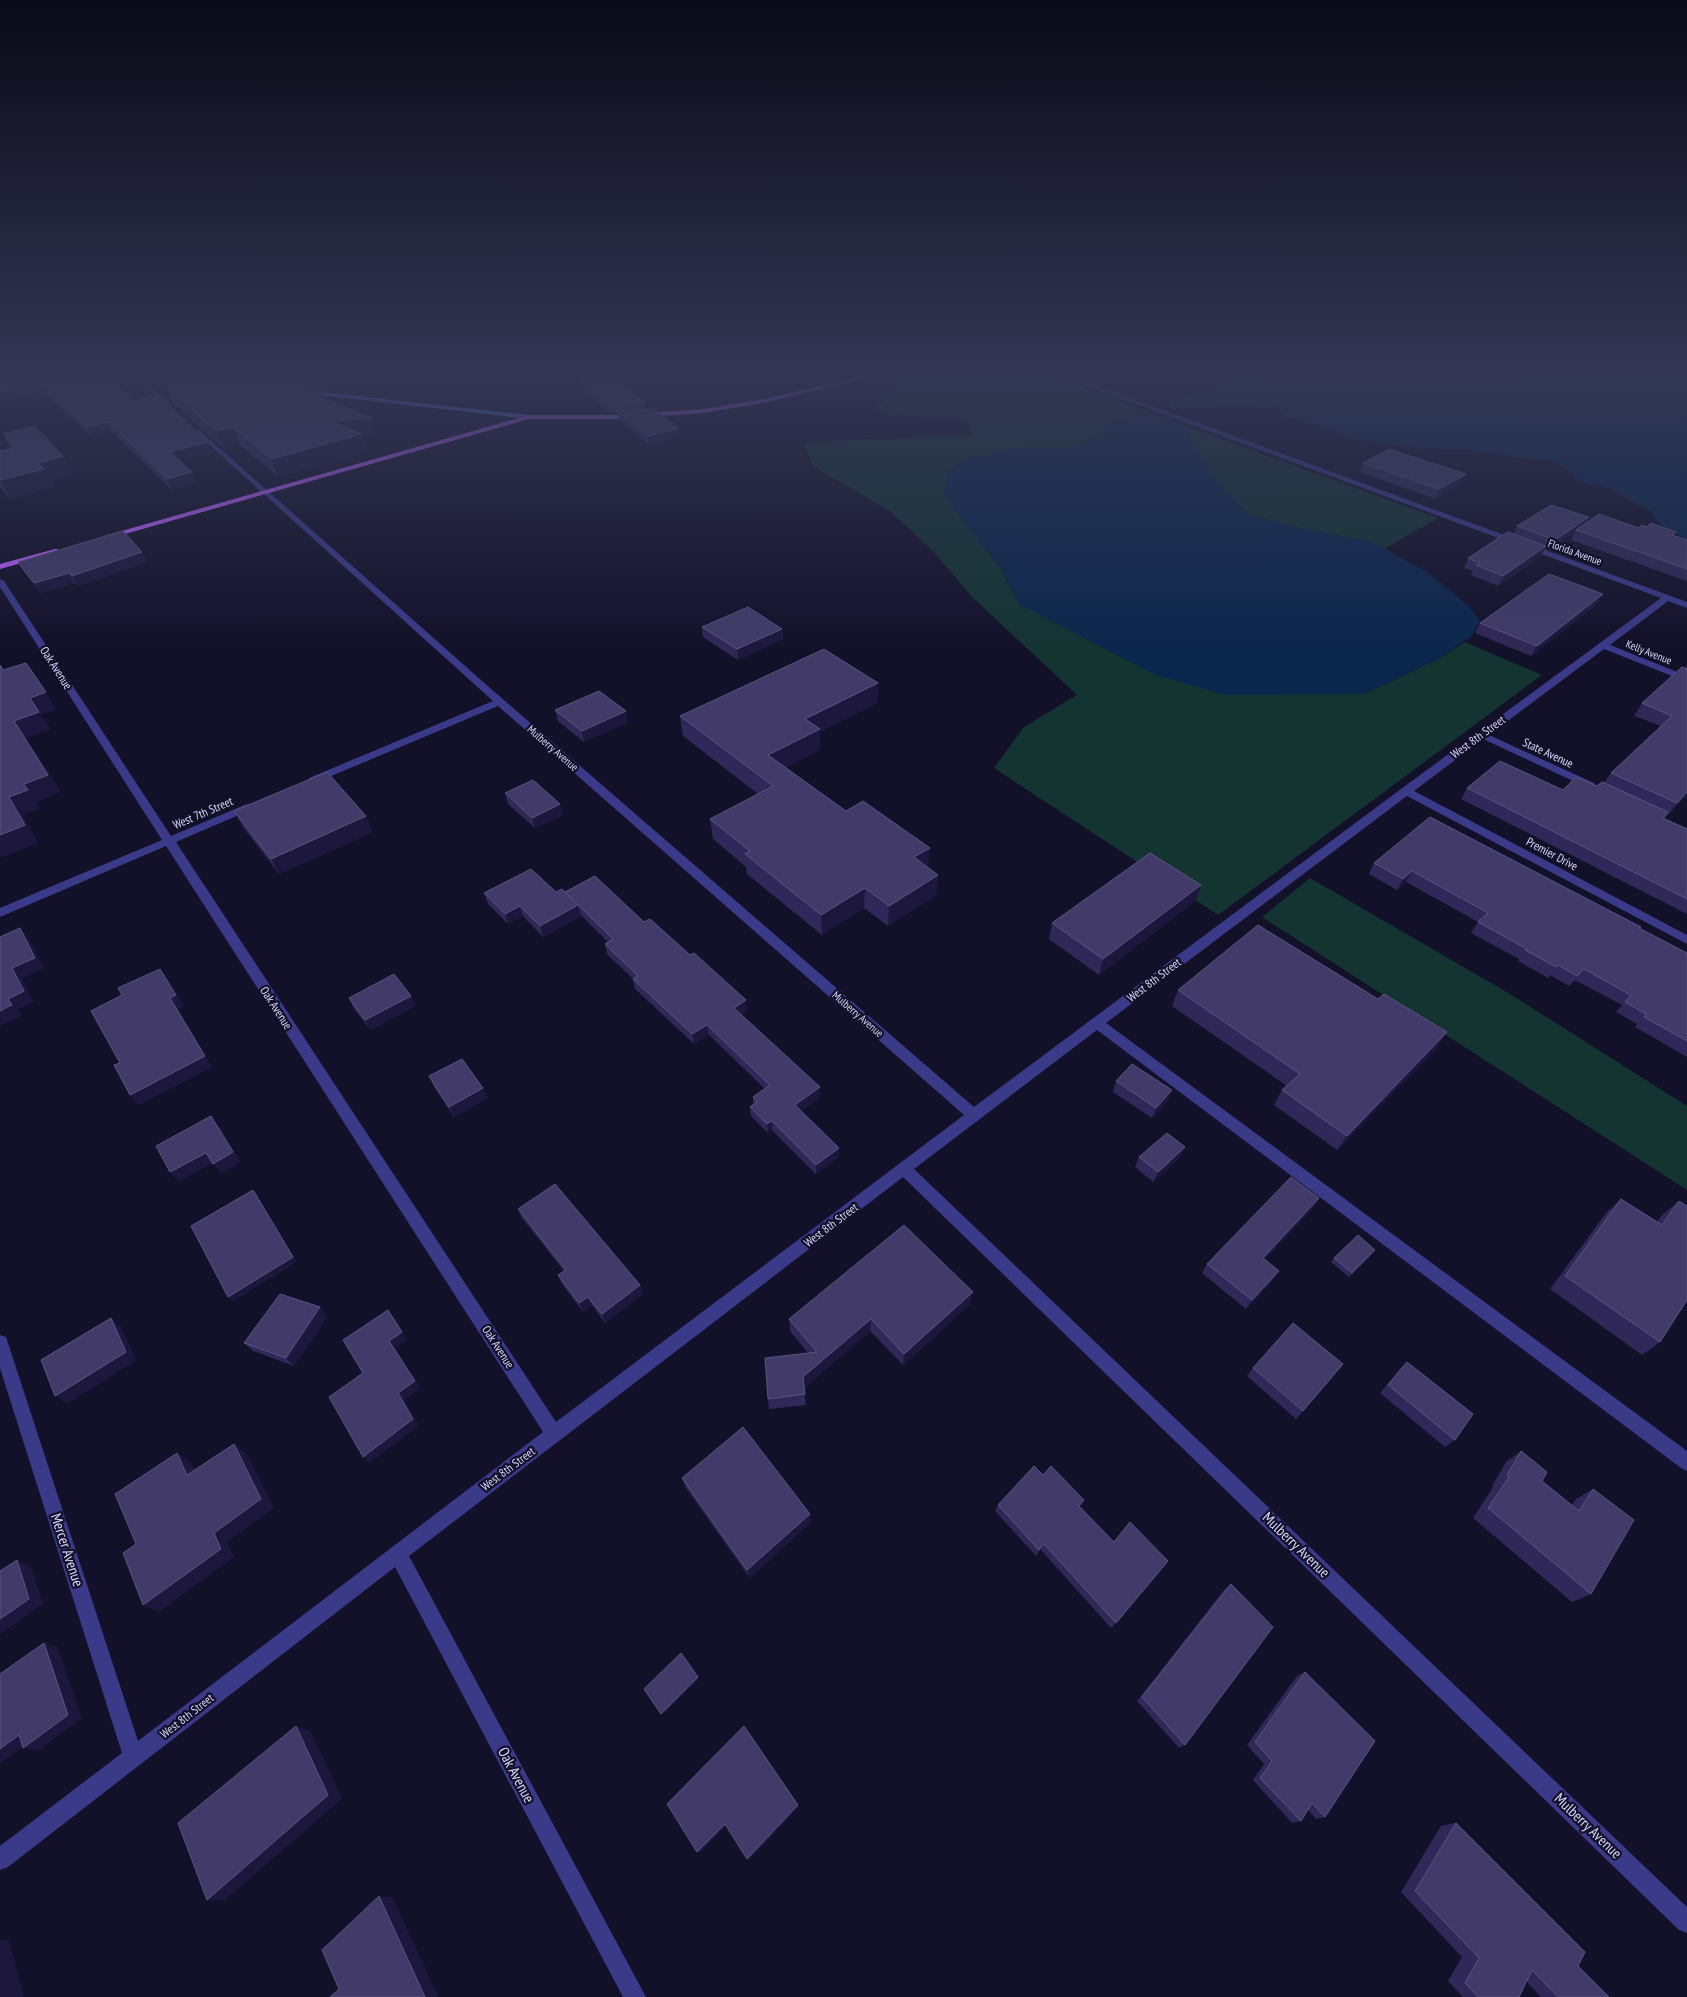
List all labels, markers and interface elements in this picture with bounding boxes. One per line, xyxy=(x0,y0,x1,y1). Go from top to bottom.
street label: Florida Avenue xyxy=(1546,536,1604,568)
street label: Kelly Avenue xyxy=(1624,636,1674,668)
street label: Oak Avenue xyxy=(37,643,76,692)
street label: West 8th Street xyxy=(1447,711,1509,761)
street label: Mulberry Avenue xyxy=(524,722,582,774)
street label: State Avenue xyxy=(1521,734,1576,771)
street label: West 7th Street xyxy=(171,793,236,832)
street label: Premier Drive xyxy=(1524,834,1581,873)
street label: West 8th Street xyxy=(1124,954,1184,1005)
street label: Oak Avenue xyxy=(257,983,296,1032)
street label: Mulberry Avenue xyxy=(829,988,887,1040)
street label: West 8th Street xyxy=(801,1199,861,1250)
street label: Oak Avenue xyxy=(479,1322,518,1371)
street label: West 8th Street xyxy=(478,1443,538,1494)
street label: Mulberry Avenue xyxy=(1259,1508,1334,1581)
street label: Mercer Avenue xyxy=(47,1511,88,1589)
street label: West 8th Street xyxy=(157,1690,217,1741)
street label: Oak Avenue xyxy=(494,1744,539,1806)
street label: Mulberry Avenue xyxy=(1551,1789,1626,1862)

